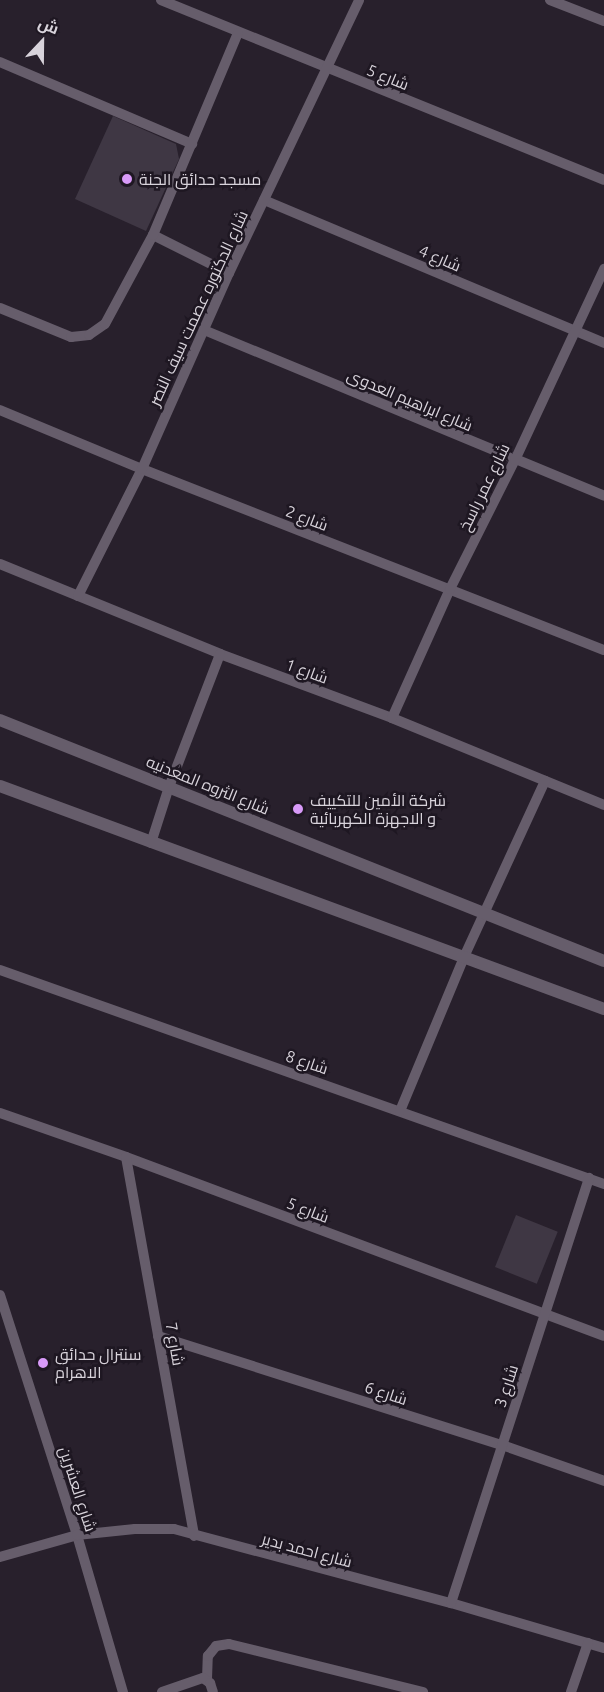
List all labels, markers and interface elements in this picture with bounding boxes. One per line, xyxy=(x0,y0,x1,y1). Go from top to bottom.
north arrow xyxy=(12,12,72,72)
text: ش xyxy=(36,13,62,38)
street label: شارع 5 xyxy=(364,60,412,94)
place label: مسجد حدائق الجنة xyxy=(139,169,261,189)
marker: مسجد حدائق الجنة xyxy=(120,172,134,186)
street label: شارع الدكتوره عصمت سيف النصر xyxy=(144,207,252,409)
street label: شارع 4 xyxy=(416,241,464,275)
street label: شارع ابراهيم العدوى xyxy=(344,365,476,435)
street label: شارع عمر راسخ xyxy=(455,440,513,534)
street label: شارع 2 xyxy=(283,501,331,535)
street label: شارع 1 xyxy=(283,655,331,687)
street label: شارع الثروه المعدنيه xyxy=(144,752,272,818)
place label: شركة الأمين للتكييف و الاجهزة الكهربائية xyxy=(310,790,446,828)
marker: شركة الأمين للتكييف و الاجهزة الكهربائية xyxy=(291,802,305,816)
street label: شارع 8 xyxy=(283,1046,331,1078)
street label: شارع 5 xyxy=(284,1193,332,1227)
street label: شارع 7 xyxy=(162,1321,188,1367)
place label: سنترال حدائق الاهرام xyxy=(55,1344,141,1382)
marker: سنترال حدائق الاهرام xyxy=(36,1356,50,1370)
street label: شارع 3 xyxy=(490,1362,522,1410)
street label: شارع 6 xyxy=(362,1377,410,1409)
street label: شارع العشرين xyxy=(55,1444,101,1534)
street label: شارع احمد بدير xyxy=(260,1529,354,1571)

